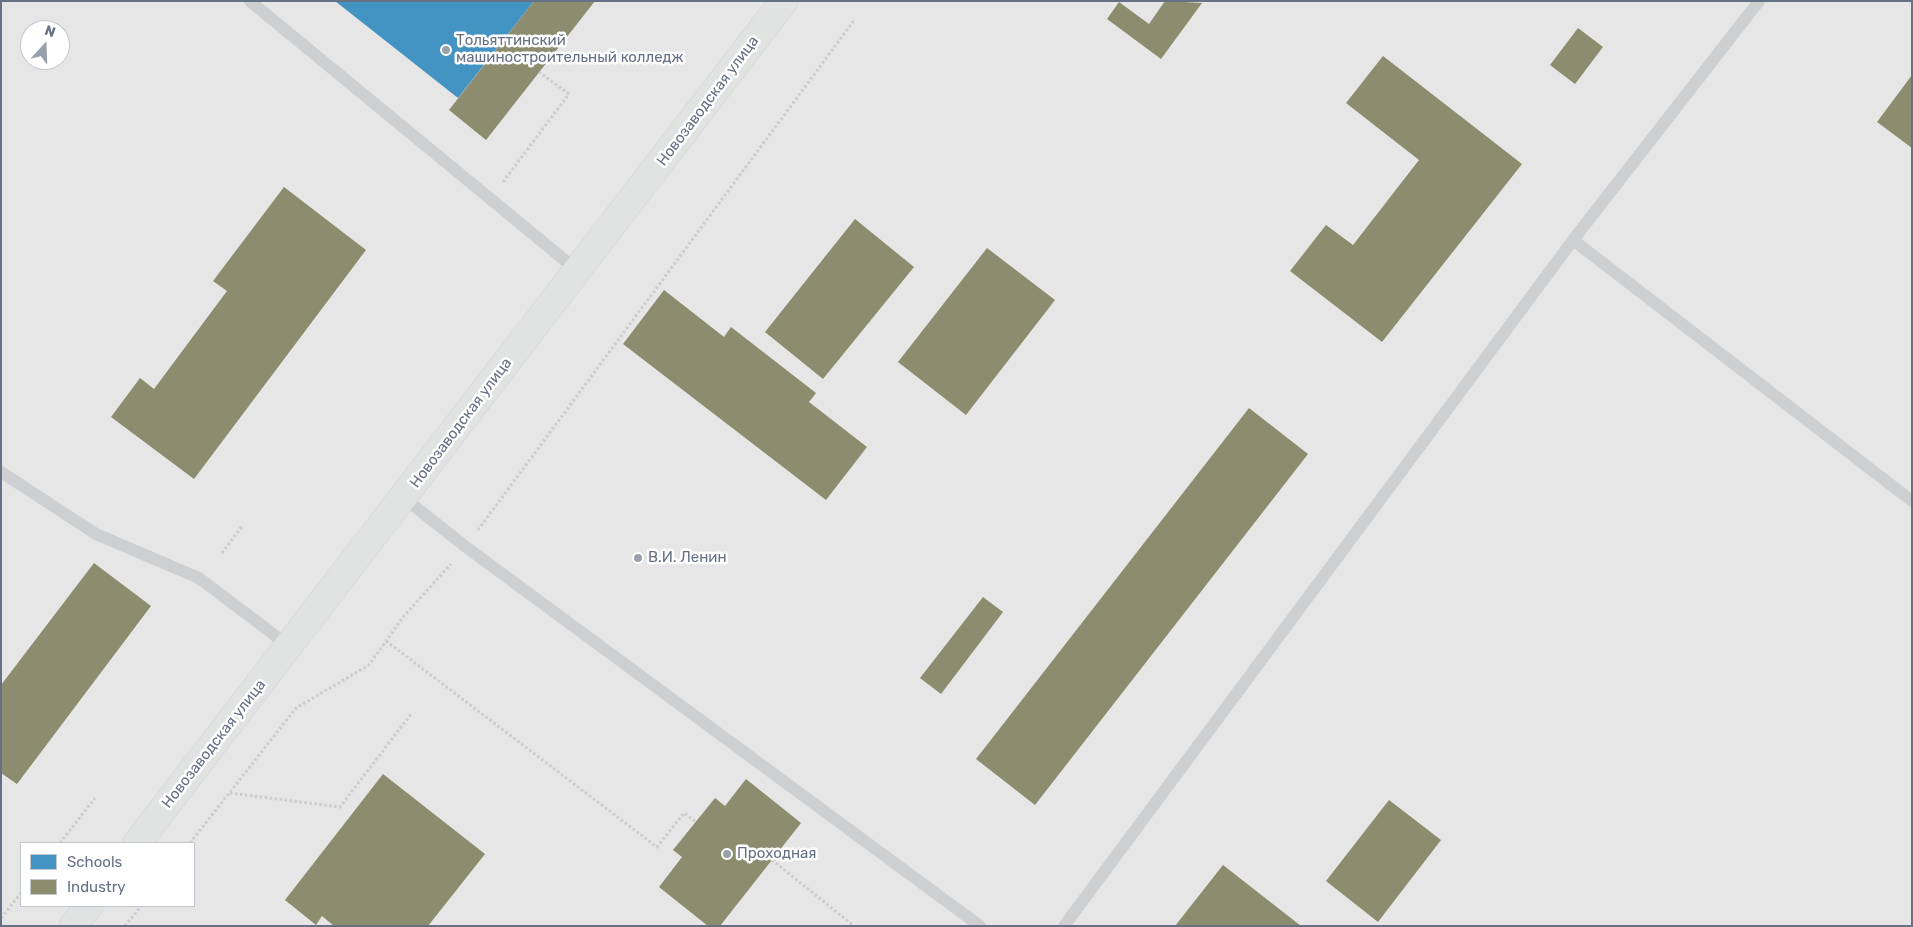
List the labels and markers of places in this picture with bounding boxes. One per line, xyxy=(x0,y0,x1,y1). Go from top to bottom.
place label: Тольяттинский машиностроительный колледж xyxy=(456,32,684,67)
marker: Тольяттинский машиностроительный колледж xyxy=(440,44,452,56)
place label: В.И. Ленин xyxy=(648,549,727,567)
marker: В.И. Ленин xyxy=(632,552,644,564)
place label: Проходная xyxy=(737,845,817,863)
marker: Проходная xyxy=(721,848,733,860)

